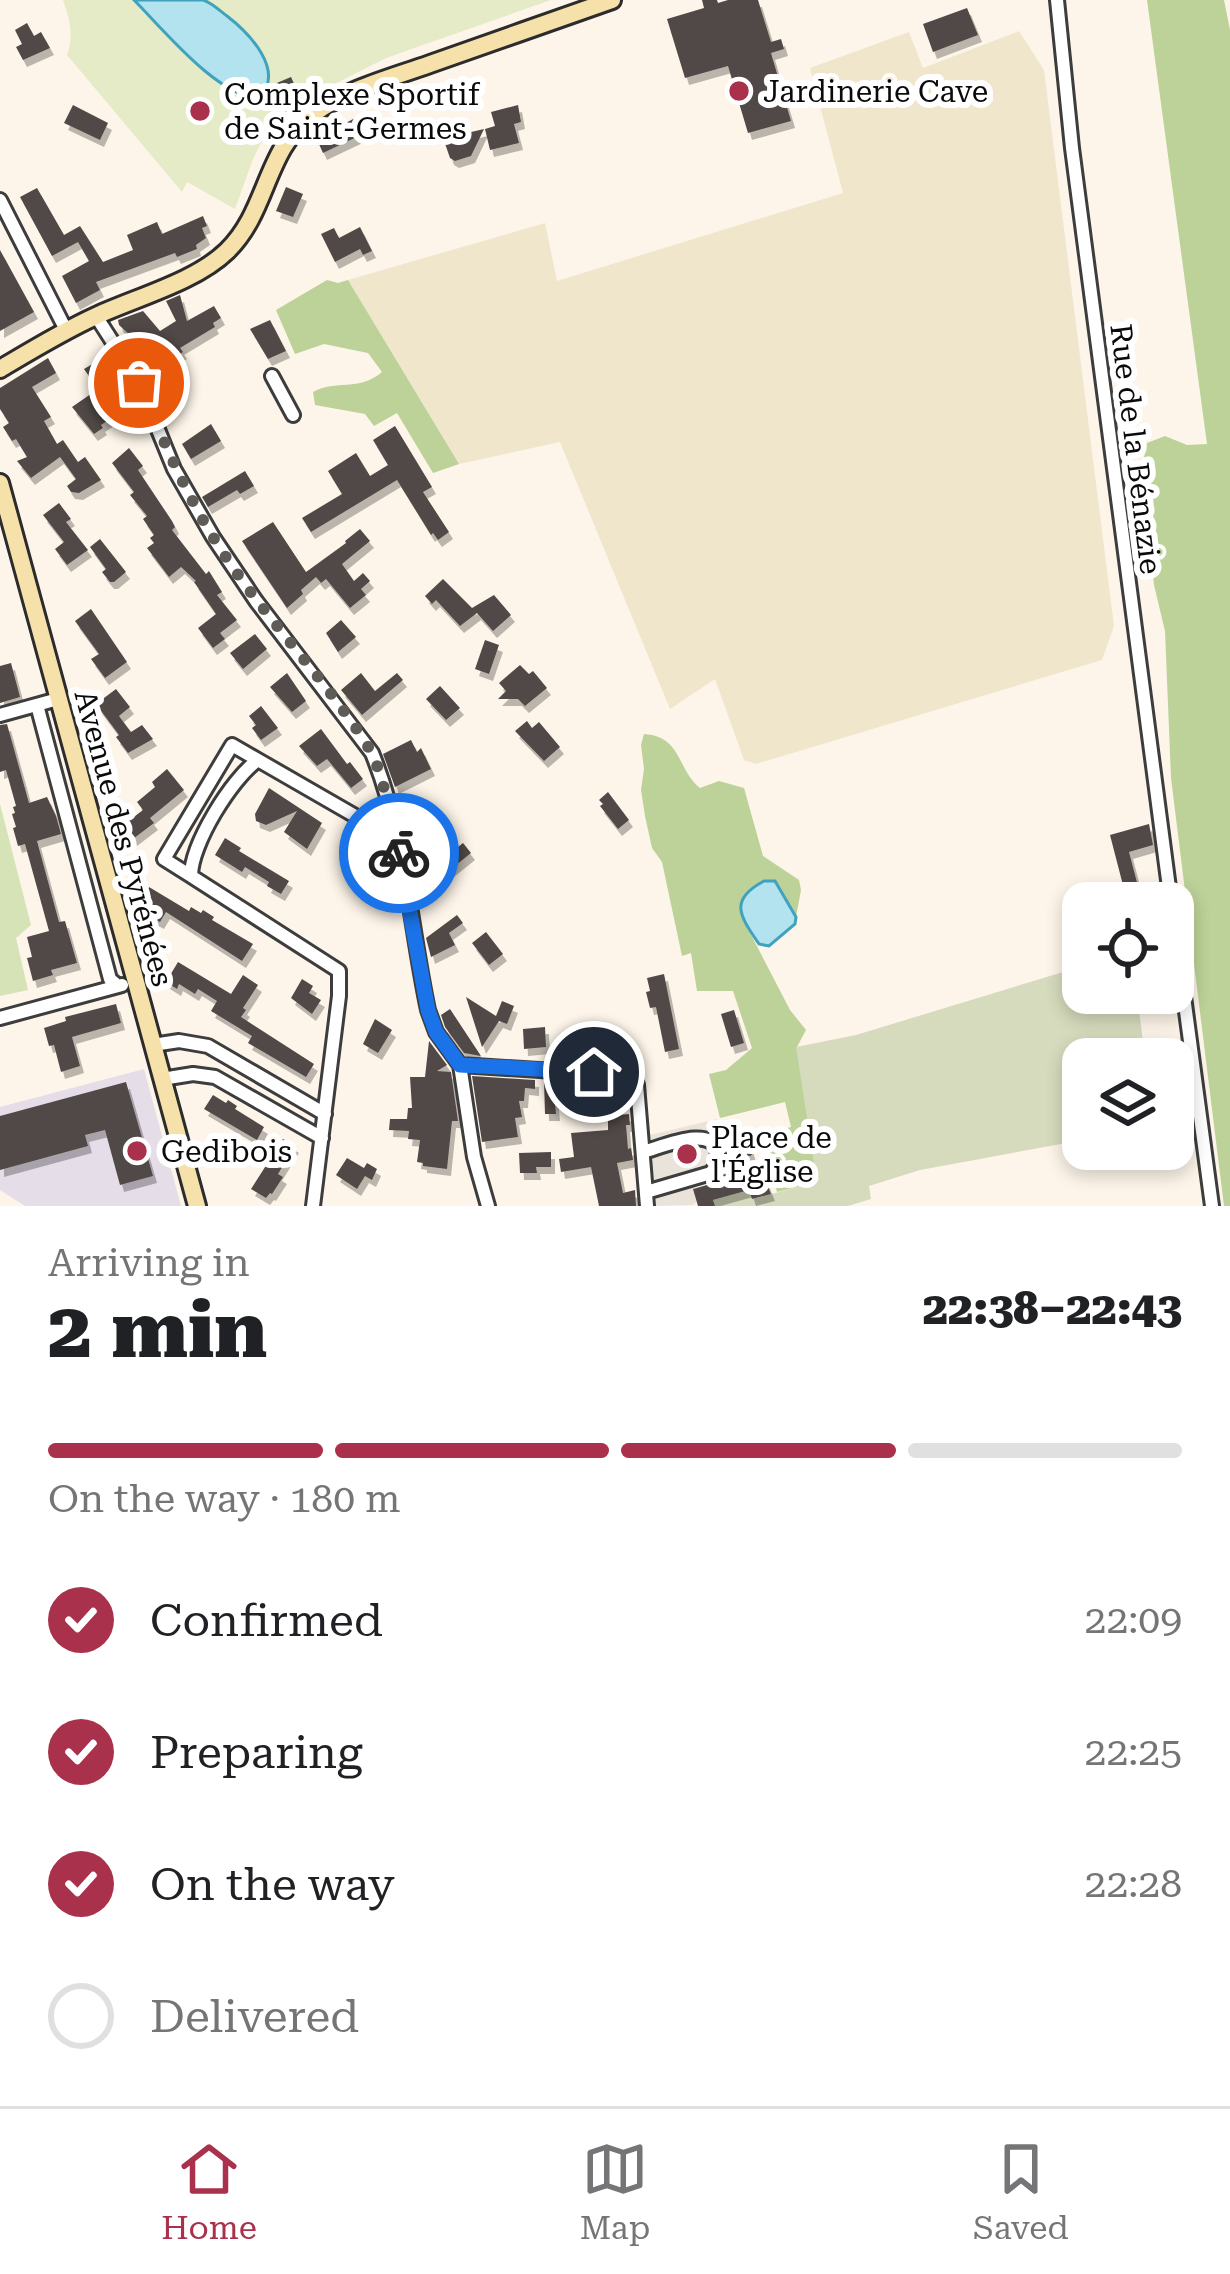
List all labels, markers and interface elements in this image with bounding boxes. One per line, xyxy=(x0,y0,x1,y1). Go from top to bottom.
place label: Jardinerie Cave xyxy=(763,74,988,109)
place label: Complexe Sportif de Saint-Germes xyxy=(224,77,481,146)
marker: Jardinerie Cave xyxy=(726,78,752,104)
marker: Complexe Sportif de Saint-Germes xyxy=(187,98,213,124)
street label: Rue de la Bénazie xyxy=(1103,322,1169,576)
pin xyxy=(88,332,190,434)
icon: bag xyxy=(106,350,172,416)
street label: Avenue des Pyrénées xyxy=(68,686,180,990)
courier xyxy=(339,793,459,913)
icon: bike xyxy=(366,820,432,886)
map controls xyxy=(1062,882,1194,1170)
button: locate xyxy=(1062,882,1194,1014)
pin xyxy=(543,1021,645,1123)
button: layers xyxy=(1062,1038,1194,1170)
icon: home xyxy=(561,1039,627,1105)
place label: Place de l'Église xyxy=(711,1120,832,1189)
place label: Gedibois xyxy=(161,1134,292,1169)
marker: Gedibois xyxy=(124,1138,150,1164)
marker: Place de l'Église xyxy=(674,1141,700,1167)
text: Arriving in xyxy=(48,1240,250,1286)
text: 22:38–22:43 xyxy=(923,1282,1182,1335)
text: 2 min xyxy=(48,1285,267,1376)
text: On the way · 180 m xyxy=(48,1476,400,1522)
icon: check xyxy=(48,1587,114,1653)
text: Confirmed xyxy=(150,1594,383,1647)
text: 22:09 xyxy=(1085,1597,1182,1643)
icon: check xyxy=(48,1719,114,1785)
text: Preparing xyxy=(150,1726,363,1779)
text: 22:25 xyxy=(1085,1729,1182,1775)
icon: check xyxy=(48,1851,114,1917)
text: On the way xyxy=(150,1858,395,1911)
text: 22:28 xyxy=(1085,1861,1182,1907)
text: Delivered xyxy=(150,1990,359,2043)
tab: Home xyxy=(161,2136,257,2247)
tab: Map xyxy=(580,2136,650,2247)
tab: Saved xyxy=(973,2136,1069,2247)

